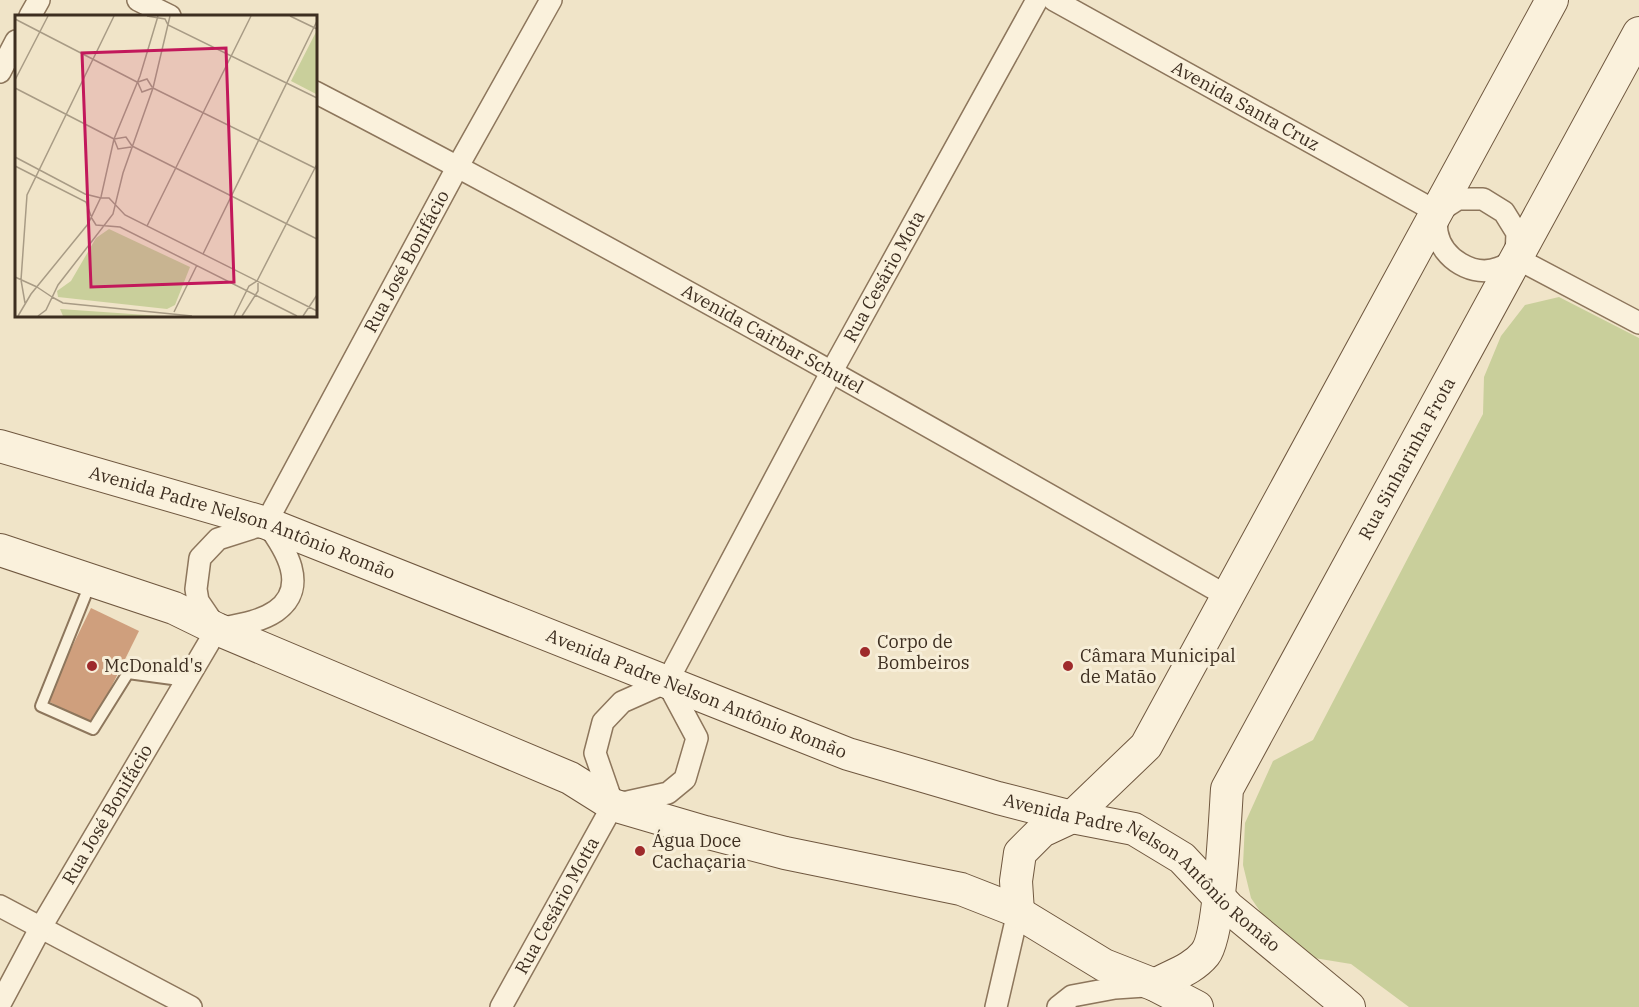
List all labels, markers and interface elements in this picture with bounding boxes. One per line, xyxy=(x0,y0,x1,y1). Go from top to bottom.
inset map xyxy=(15,15,316,316)
street label: Avenida Santa Cruz xyxy=(1168,55,1324,156)
street label: Rua José Bonifácio xyxy=(359,186,454,336)
street label: Rua Cesário Mota xyxy=(838,206,929,346)
street label: Avenida Cairbar Schutel xyxy=(678,279,868,399)
street label: Rua Sinharinha Frota xyxy=(1353,373,1460,544)
street label: Avenida Padre Nelson Antônio Romão xyxy=(87,460,399,584)
street label: Avenida Padre Nelson Antônio Romão xyxy=(543,623,850,763)
place label: Corpo de Bombeiros xyxy=(877,630,970,674)
place label: Câmara Municipal de Matão xyxy=(1080,644,1236,688)
marker: Corpo de Bombeiros xyxy=(858,645,872,659)
place label: McDonald's xyxy=(104,654,203,677)
marker: McDonald's xyxy=(85,659,99,673)
marker: Câmara Municipal de Matão xyxy=(1061,659,1075,673)
street label: Rua José Bonifácio xyxy=(57,740,157,888)
street label: Avenida Padre Nelson Antônio Romão xyxy=(1001,788,1285,957)
place label: Água Doce Cachaçaria xyxy=(652,829,746,873)
street label: Rua Cesário Motta xyxy=(510,833,604,978)
marker: Água Doce Cachaçaria xyxy=(633,844,647,858)

